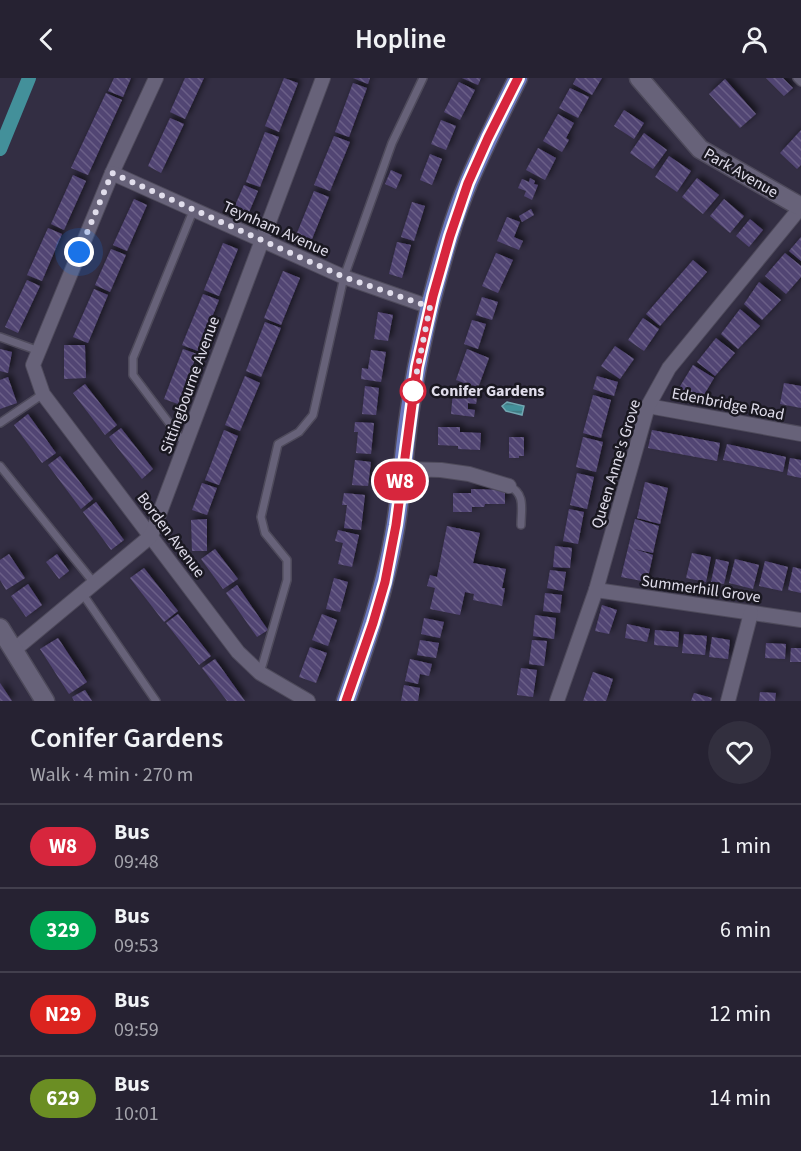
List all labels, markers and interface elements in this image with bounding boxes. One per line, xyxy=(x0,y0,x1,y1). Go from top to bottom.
text: Hopline xyxy=(355,20,446,59)
icon: back xyxy=(30,23,63,56)
icon: person xyxy=(738,23,771,56)
street label: Park Avenue xyxy=(700,143,782,203)
street label: Teynham Avenue xyxy=(219,196,333,262)
your location xyxy=(64,237,94,267)
street label: Sittingbourne Avenue xyxy=(155,313,225,457)
marker: Conifer Gardens xyxy=(400,378,426,404)
place label: Conifer Gardens xyxy=(431,380,544,402)
street label: Edenbridge Road xyxy=(670,382,786,426)
street label: Queen Anne's Grove xyxy=(586,397,646,531)
line badge: W8 xyxy=(373,462,427,500)
text: W8 xyxy=(386,466,414,496)
street label: Borden Avenue xyxy=(132,488,210,582)
street label: Summerhill Grove xyxy=(640,570,762,608)
text: Conifer Gardens xyxy=(30,718,223,758)
button: heart xyxy=(708,721,771,784)
text: Walk · 4 min · 270 m xyxy=(30,761,193,789)
text: Bus xyxy=(114,816,150,848)
text: 1 min xyxy=(720,830,771,862)
text: W8 xyxy=(49,831,77,861)
text: 09:48 xyxy=(114,848,159,876)
text: Bus xyxy=(114,900,150,932)
text: 6 min xyxy=(720,914,771,946)
text: 329 xyxy=(46,915,80,945)
text: 09:53 xyxy=(114,932,159,960)
text: Bus xyxy=(114,984,150,1016)
text: 12 min xyxy=(709,998,771,1030)
text: N29 xyxy=(45,999,81,1029)
text: 09:59 xyxy=(114,1016,159,1044)
text: Bus xyxy=(114,1068,150,1100)
text: 14 min xyxy=(709,1082,771,1114)
text: 629 xyxy=(46,1083,80,1113)
text: 10:01 xyxy=(114,1100,159,1128)

